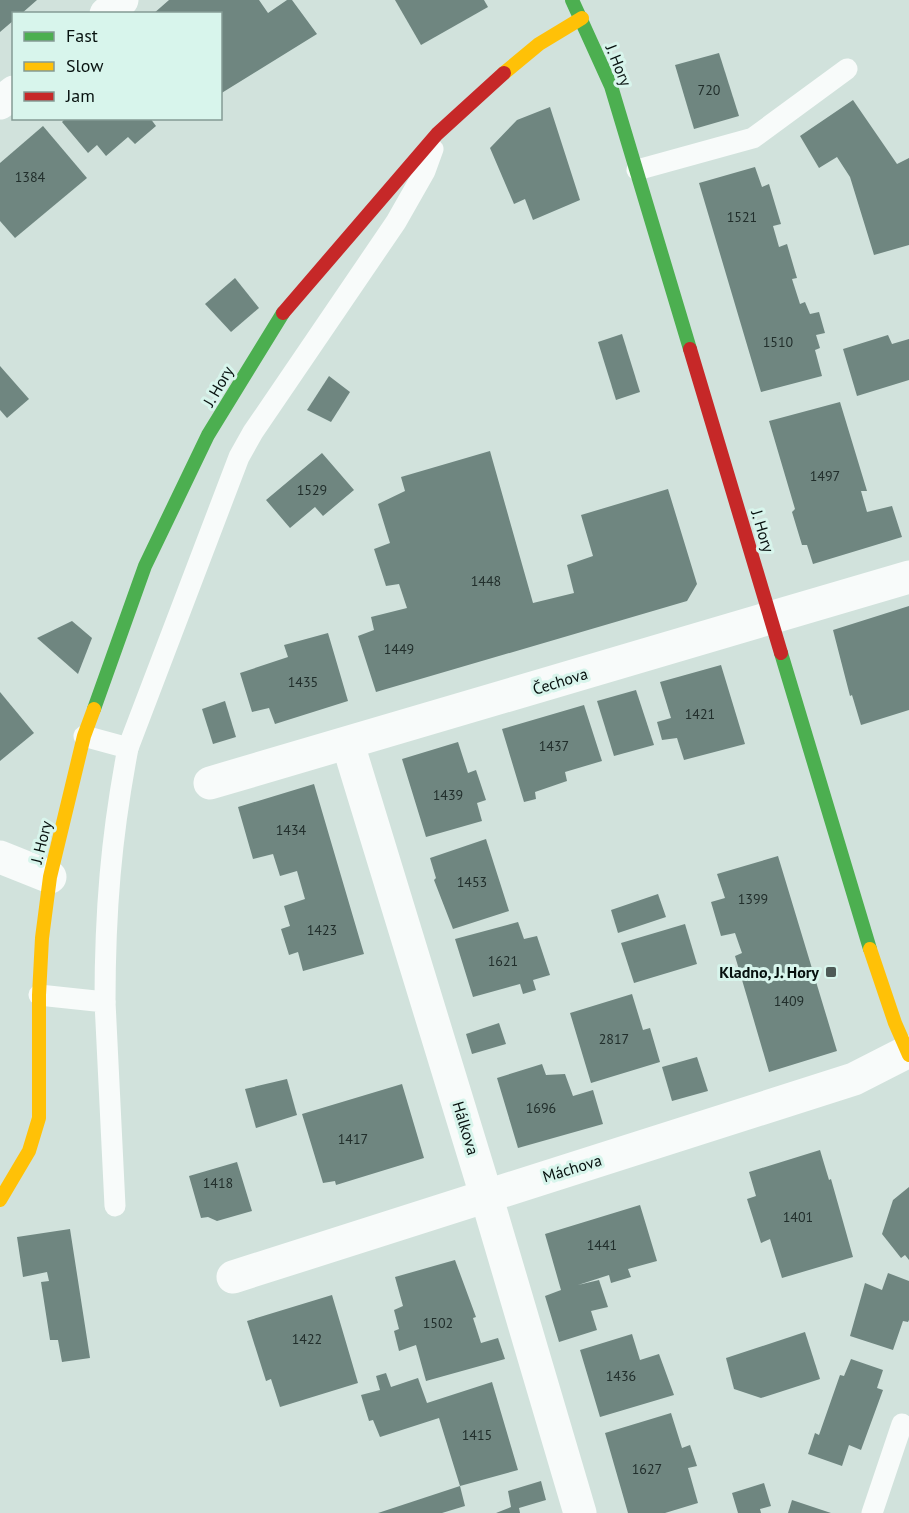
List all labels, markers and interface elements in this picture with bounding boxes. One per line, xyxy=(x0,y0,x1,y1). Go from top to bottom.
legend xyxy=(12,12,222,120)
text: Fast xyxy=(66,24,98,47)
street label: J. Hory xyxy=(601,40,637,89)
text: Slow xyxy=(66,54,104,77)
house number: 720 xyxy=(698,81,721,99)
text: Jam xyxy=(65,84,95,107)
house number: 1384 xyxy=(15,168,46,186)
house number: 1521 xyxy=(727,208,757,226)
house number: 1510 xyxy=(763,333,794,351)
street label: J. Hory xyxy=(198,362,238,411)
house number: 1497 xyxy=(810,467,840,485)
house number: 1529 xyxy=(297,481,327,499)
street label: J. Hory xyxy=(747,506,779,555)
house number: 1448 xyxy=(471,572,501,590)
house number: 1449 xyxy=(384,640,414,658)
street label: Čechova xyxy=(530,663,590,699)
house number: 1435 xyxy=(288,673,318,691)
house number: 1421 xyxy=(685,705,715,723)
house number: 1437 xyxy=(539,737,569,755)
house number: 1439 xyxy=(433,786,463,804)
street label: J. Hory xyxy=(26,818,56,866)
house number: 1434 xyxy=(276,821,307,839)
house number: 1453 xyxy=(457,873,487,891)
house number: 1399 xyxy=(738,890,768,908)
house number: 1423 xyxy=(307,921,337,939)
house number: 1621 xyxy=(488,952,518,970)
place label: Kladno, J. Hory xyxy=(719,962,819,982)
marker: Kladno, J. Hory xyxy=(824,965,838,979)
house number: 1409 xyxy=(774,992,804,1010)
house number: 2817 xyxy=(599,1030,629,1048)
street label: Hálkova xyxy=(448,1099,484,1157)
house number: 1696 xyxy=(526,1099,556,1117)
house number: 1417 xyxy=(338,1130,368,1148)
street label: Máchova xyxy=(540,1150,604,1186)
house number: 1418 xyxy=(203,1174,233,1192)
house number: 1401 xyxy=(783,1208,813,1226)
house number: 1441 xyxy=(587,1236,617,1254)
house number: 1502 xyxy=(423,1314,453,1332)
house number: 1422 xyxy=(292,1330,322,1348)
house number: 1436 xyxy=(606,1367,636,1385)
house number: 1415 xyxy=(462,1426,492,1444)
house number: 1627 xyxy=(632,1460,662,1478)

